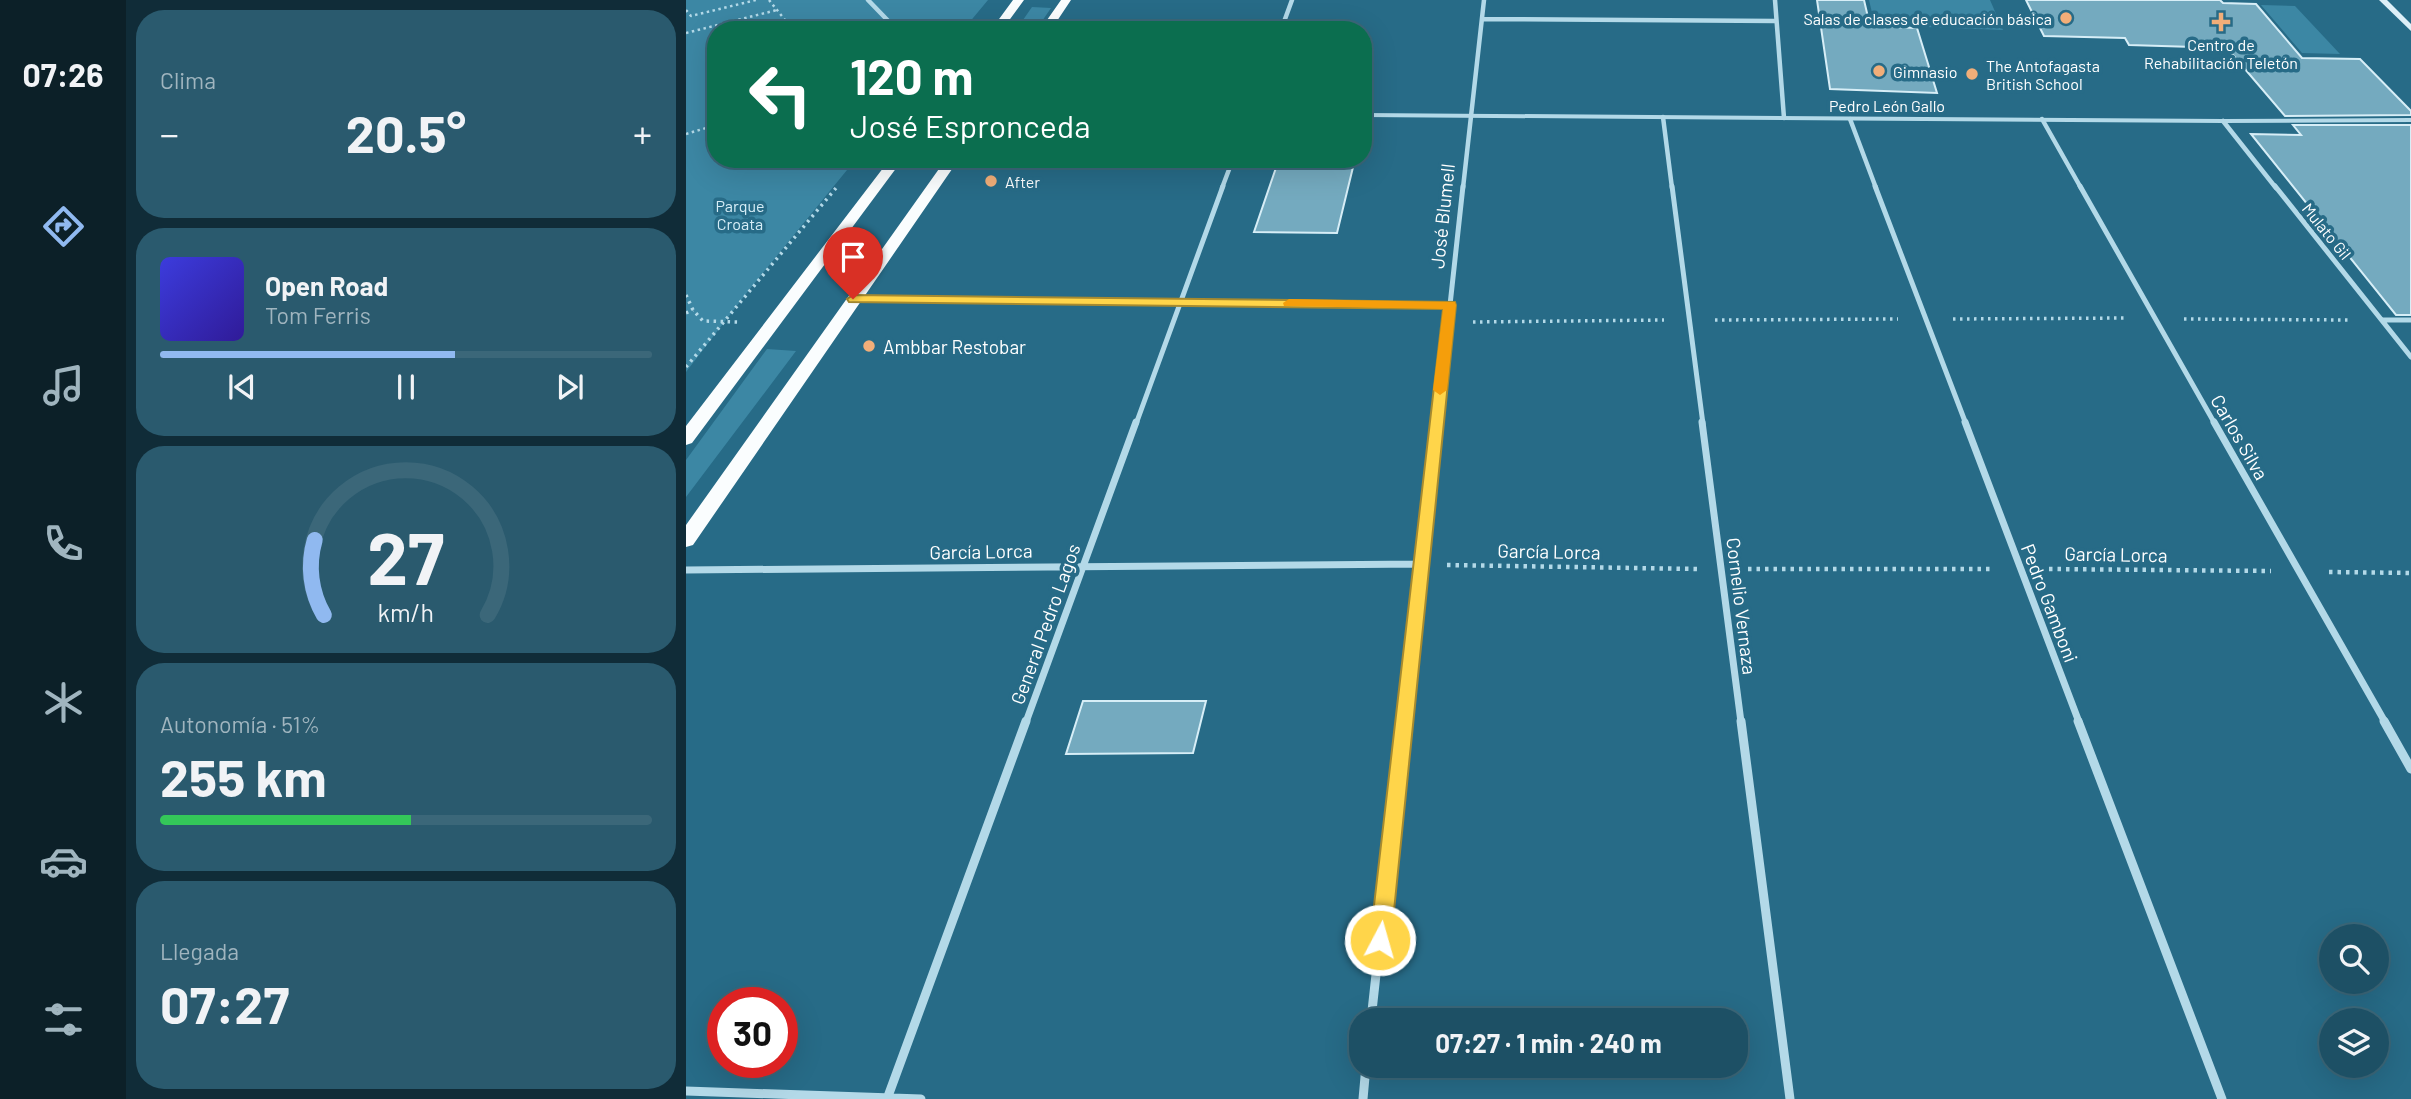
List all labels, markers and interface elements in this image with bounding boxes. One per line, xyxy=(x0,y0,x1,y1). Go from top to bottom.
place label: Salas de clases de educación básica xyxy=(1803,9,2052,28)
marker: Salas de clases de educación básica xyxy=(2058,10,2074,26)
marker: Centro de Rehabilitación Teletón xyxy=(2211,12,2231,32)
place label: Centro de Rehabilitación Teletón xyxy=(2144,35,2298,72)
text: 120 m xyxy=(850,46,973,105)
icon: left xyxy=(735,49,826,140)
text: 07:26 xyxy=(23,55,103,93)
place label: The Antofagasta British School xyxy=(1986,56,2100,93)
place label: Gimnasio xyxy=(1893,62,1957,81)
marker: Gimnasio xyxy=(1871,63,1887,79)
text: Clima xyxy=(160,66,216,94)
marker: The Antofagasta British School xyxy=(1964,66,1980,82)
street label: Pedro León Gallo xyxy=(1829,96,1945,115)
text: 20.5° xyxy=(346,101,466,163)
text: José Espronceda xyxy=(850,106,1091,144)
text: − xyxy=(160,110,179,156)
text: + xyxy=(633,110,652,156)
street label: José Blumell xyxy=(1425,162,1459,270)
place label: After xyxy=(1005,172,1040,191)
marker: After xyxy=(983,173,999,189)
park label: Parque Croata xyxy=(715,196,765,233)
street label: Mulato Gil xyxy=(2299,199,2355,263)
icon: directions xyxy=(39,202,88,251)
pin xyxy=(823,227,883,299)
icon: arrive xyxy=(834,238,872,276)
text: Open Road xyxy=(265,270,388,301)
text: Tom Ferris xyxy=(265,301,371,329)
place label: Ambbar Restobar xyxy=(883,335,1026,358)
marker: Ambbar Restobar xyxy=(861,338,877,354)
icon: music xyxy=(39,361,88,410)
icon: previous xyxy=(223,368,261,406)
icon: pause xyxy=(387,368,425,406)
icon: next xyxy=(551,368,589,406)
street label: Carlos Silva xyxy=(2206,390,2274,484)
text: 27 xyxy=(368,513,444,601)
icon: phone xyxy=(39,519,88,568)
street label: Cornelio Vernaza xyxy=(1722,536,1762,676)
street label: García Lorca xyxy=(929,539,1033,563)
street label: García Lorca xyxy=(1497,539,1601,563)
street label: General Pedro Lagos xyxy=(1005,541,1085,707)
street label: Pedro Gamboni xyxy=(2017,541,2083,665)
street label: García Lorca xyxy=(2064,542,2168,566)
text: km/h xyxy=(378,597,434,627)
icon: climate xyxy=(39,678,88,727)
text: Autonomía · 51% xyxy=(160,710,320,738)
text: 255 km xyxy=(160,745,327,807)
icon: car xyxy=(39,837,88,886)
position arrow xyxy=(1343,903,1417,977)
map controls xyxy=(2319,924,2389,1078)
button: search xyxy=(2319,924,2389,994)
text: Llegada xyxy=(160,937,239,965)
text: 07:27 xyxy=(160,972,289,1034)
speed limit sign: 30 xyxy=(707,987,798,1078)
icon: filters xyxy=(39,995,88,1044)
button: layers xyxy=(2319,1008,2389,1078)
text: 07:27 · 1 min · 240 m xyxy=(1435,1027,1662,1058)

